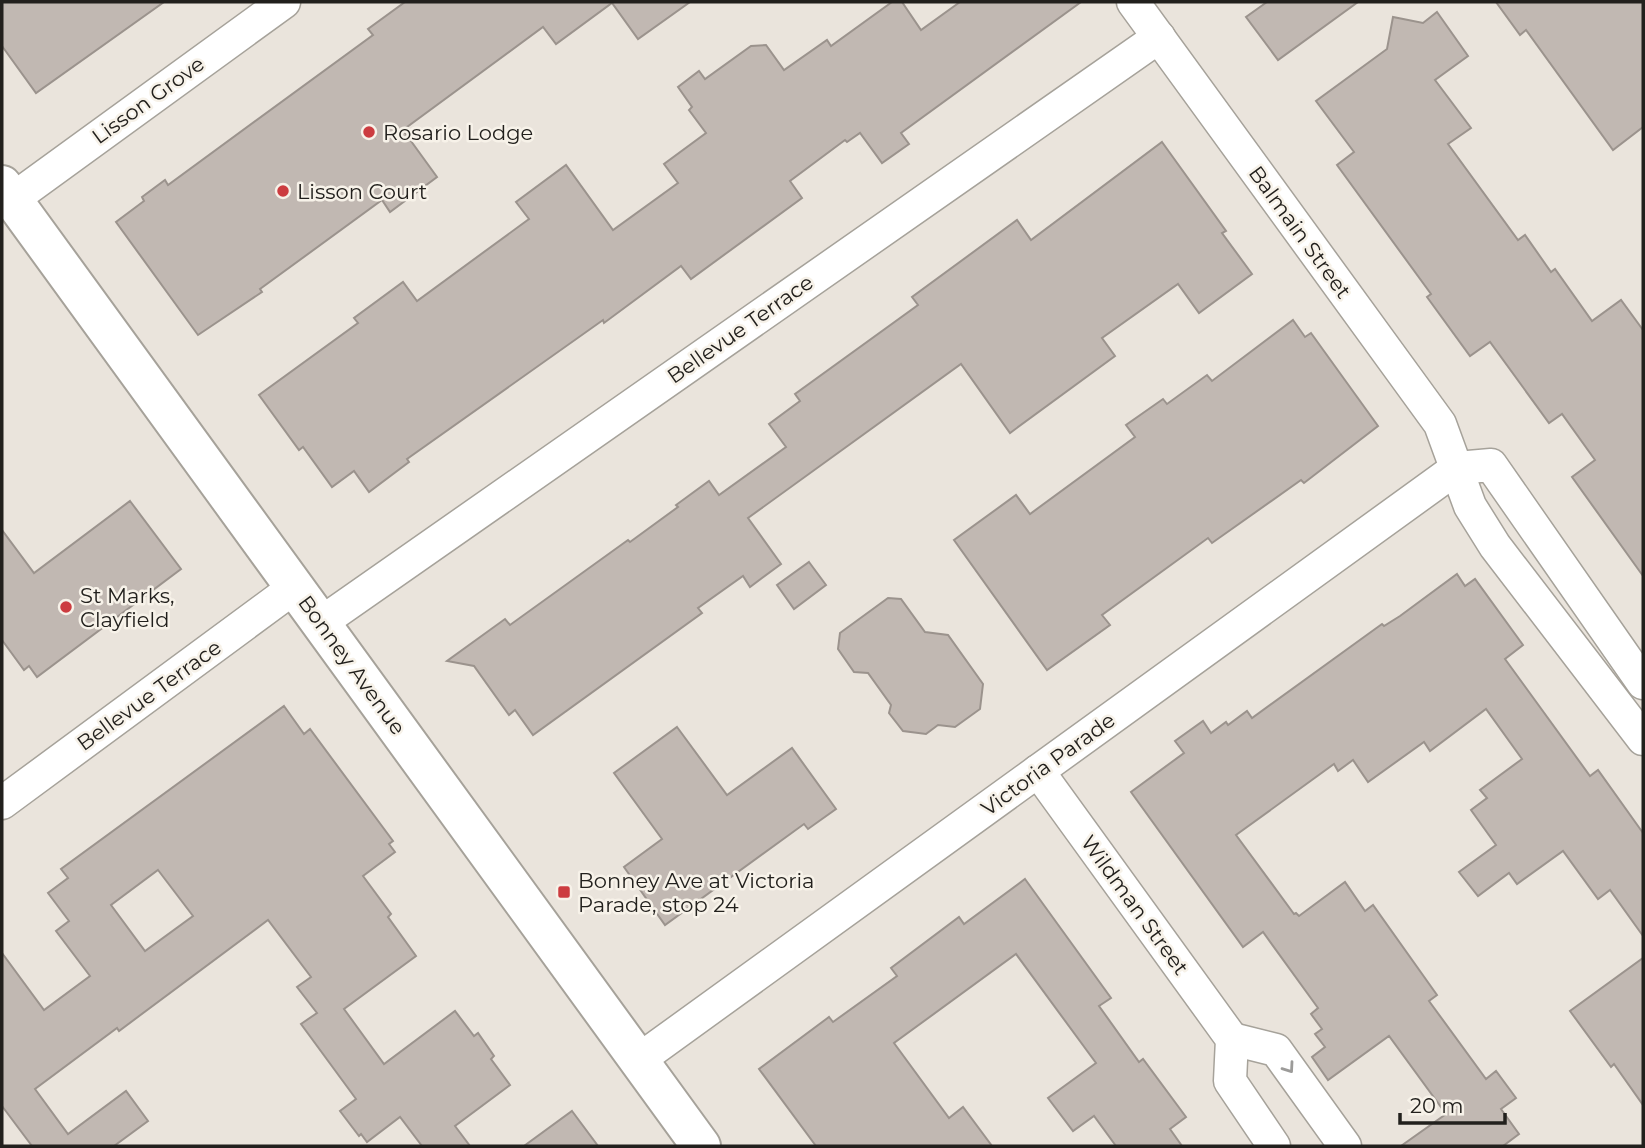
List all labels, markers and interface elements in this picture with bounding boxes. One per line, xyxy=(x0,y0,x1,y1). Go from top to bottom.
street label: Lisson Grove xyxy=(87,51,209,149)
place label: Rosario Lodge xyxy=(383,120,533,145)
marker: Rosario Lodge xyxy=(361,124,377,140)
street label: Balmain Street xyxy=(1244,161,1356,303)
place label: Lisson Court xyxy=(297,179,427,204)
marker: Lisson Court xyxy=(275,183,291,199)
street label: Bellevue Terrace xyxy=(662,269,818,389)
place label: St Marks, Clayfield xyxy=(80,583,175,632)
street label: Bonney Avenue xyxy=(293,590,411,740)
marker: St Marks, Clayfield xyxy=(58,599,74,615)
street label: Bellevue Terrace xyxy=(72,634,226,756)
street label: Victoria Parade xyxy=(976,707,1120,821)
street label: Wildman Street xyxy=(1076,830,1194,980)
place label: Bonney Ave at Victoria Parade, stop 24 xyxy=(578,868,815,917)
marker: Bonney Ave at Victoria Parade, stop 24 xyxy=(556,884,572,900)
one-way arrow xyxy=(1281,1060,1293,1073)
scale bar xyxy=(1400,1082,1505,1126)
text: 20 m xyxy=(1410,1093,1464,1118)

